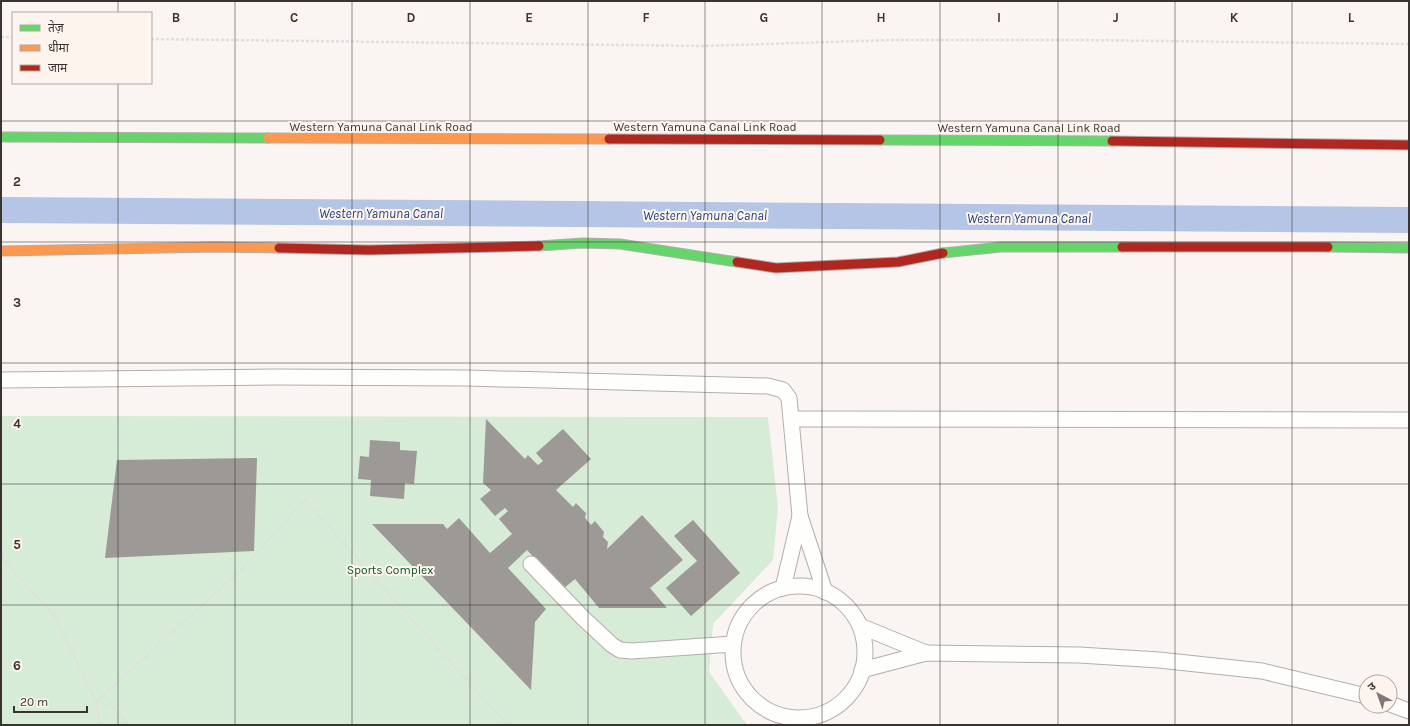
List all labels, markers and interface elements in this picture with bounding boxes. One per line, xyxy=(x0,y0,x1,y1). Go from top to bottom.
text: B xyxy=(172,10,180,25)
text: C xyxy=(290,10,298,25)
text: D xyxy=(407,10,416,25)
text: E xyxy=(525,10,533,25)
text: F xyxy=(642,10,650,25)
text: G xyxy=(760,10,768,25)
text: H xyxy=(876,10,886,25)
text: I xyxy=(997,10,1001,25)
text: J xyxy=(1113,10,1119,25)
text: K xyxy=(1230,10,1239,25)
text: L xyxy=(1348,10,1355,25)
legend xyxy=(12,12,152,84)
text: तेज़ xyxy=(48,20,65,35)
text: धीमा xyxy=(48,40,70,55)
text: जाम xyxy=(48,61,68,75)
street label: Western Yamuna Canal Link Road xyxy=(289,120,473,134)
street label: Western Yamuna Canal Link Road xyxy=(613,120,797,134)
street label: Western Yamuna Canal Link Road xyxy=(937,121,1121,135)
text: 2 xyxy=(13,174,21,189)
water label: Western Yamuna Canal xyxy=(319,206,443,221)
water label: Western Yamuna Canal xyxy=(643,208,767,223)
water label: Western Yamuna Canal xyxy=(967,211,1091,226)
text: 3 xyxy=(13,295,21,310)
text: 4 xyxy=(13,416,21,431)
text: 5 xyxy=(13,537,21,552)
park label: Sports Complex xyxy=(347,563,433,577)
text: 6 xyxy=(13,658,21,673)
north arrow xyxy=(1358,674,1398,714)
text: उ xyxy=(1365,679,1379,694)
scale bar xyxy=(14,688,87,714)
text: 20 m xyxy=(20,695,48,709)

